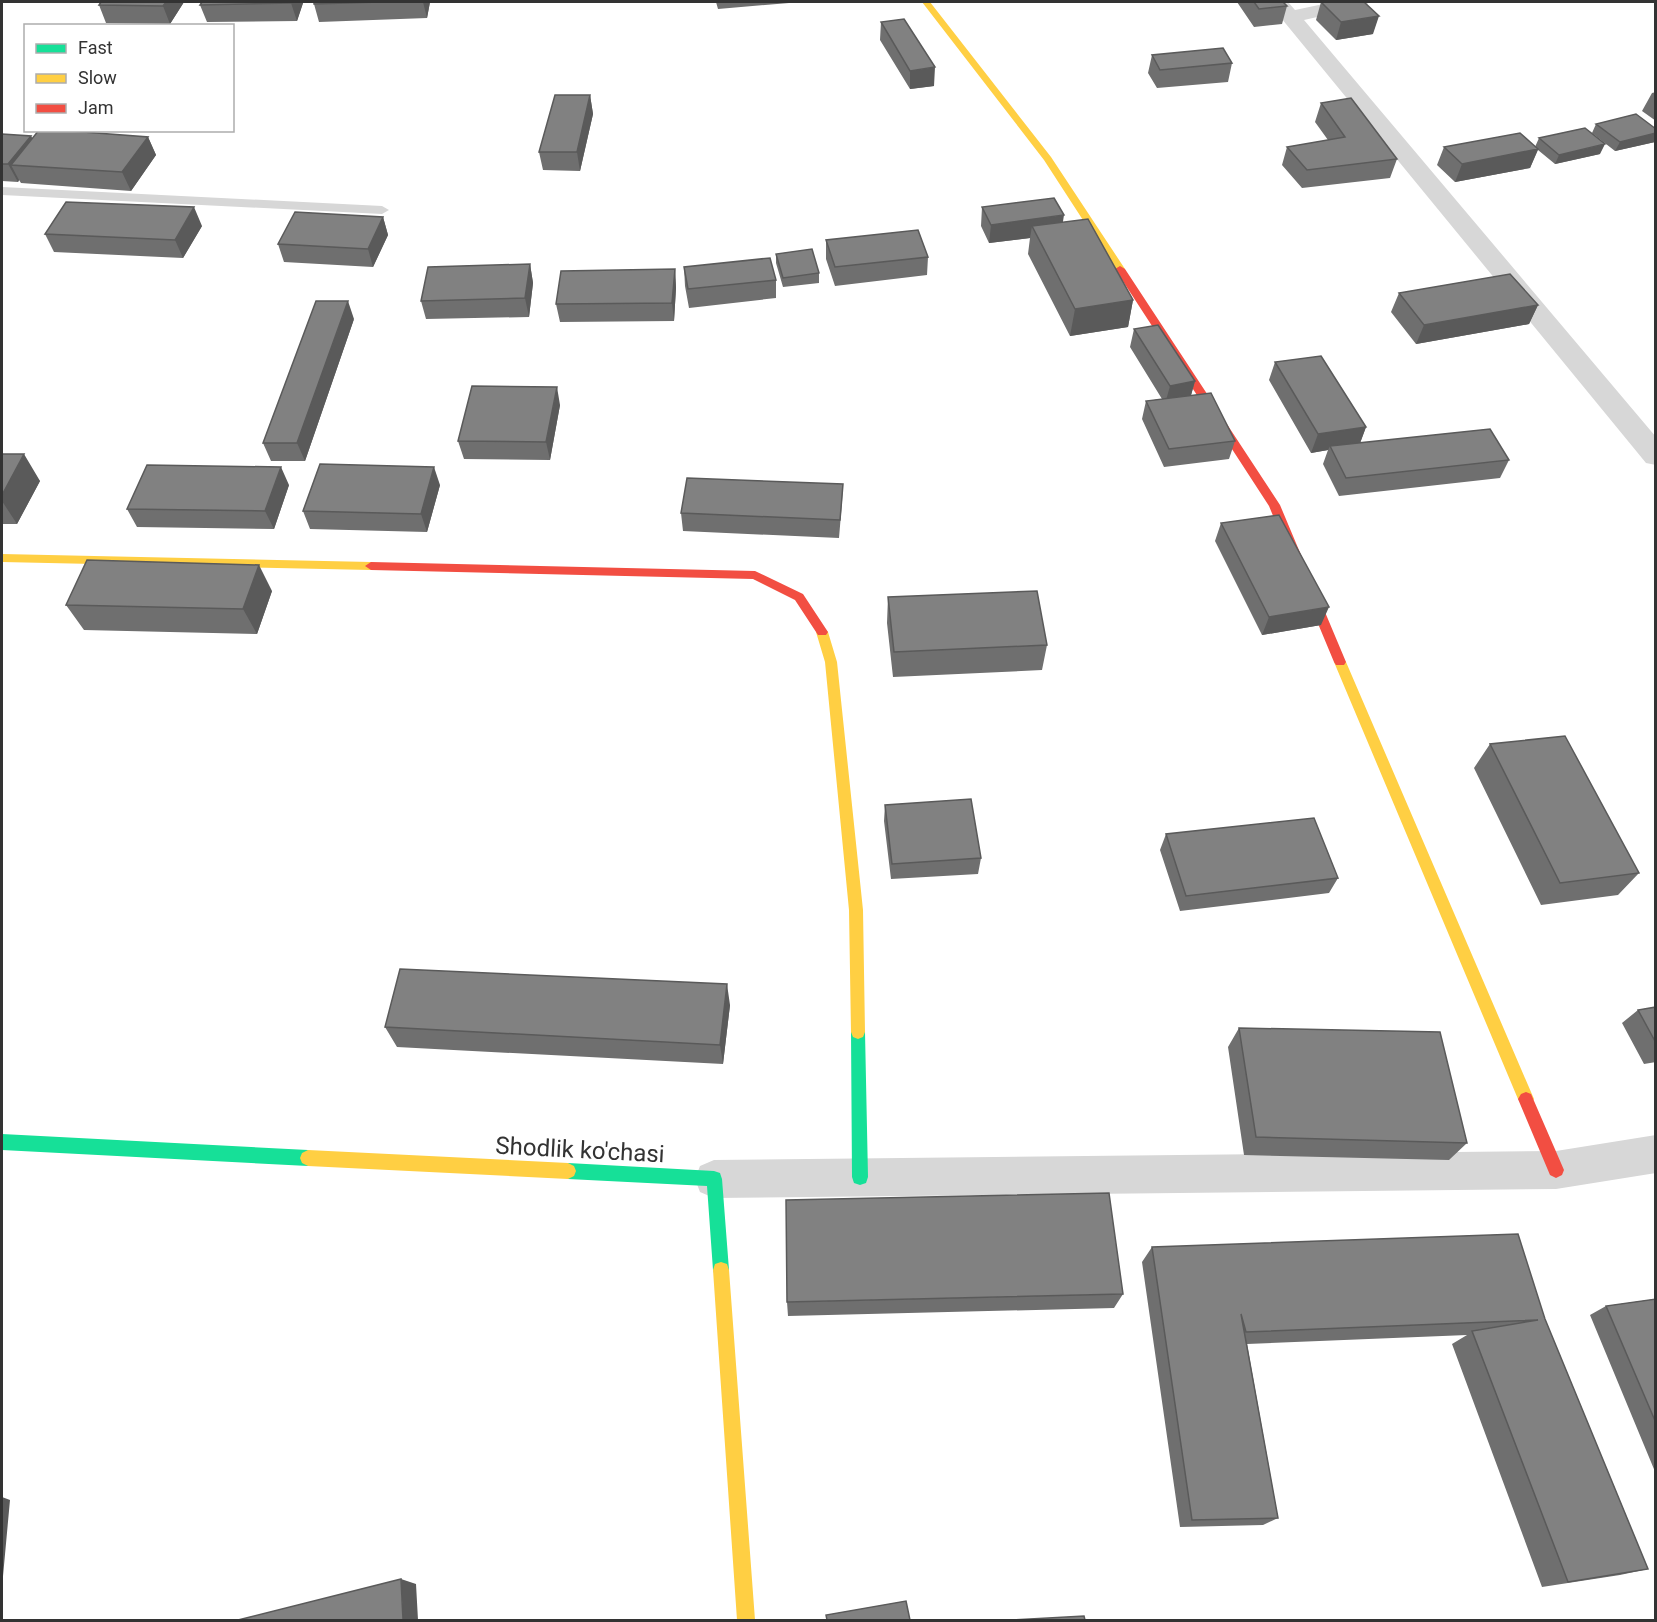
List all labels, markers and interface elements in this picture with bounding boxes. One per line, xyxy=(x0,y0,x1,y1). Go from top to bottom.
legend xyxy=(24,24,234,132)
text: Fast xyxy=(78,37,113,58)
text: Slow xyxy=(78,67,117,88)
text: Jam xyxy=(78,97,114,118)
street label: Shodlik ko'chasi xyxy=(495,1132,665,1168)

